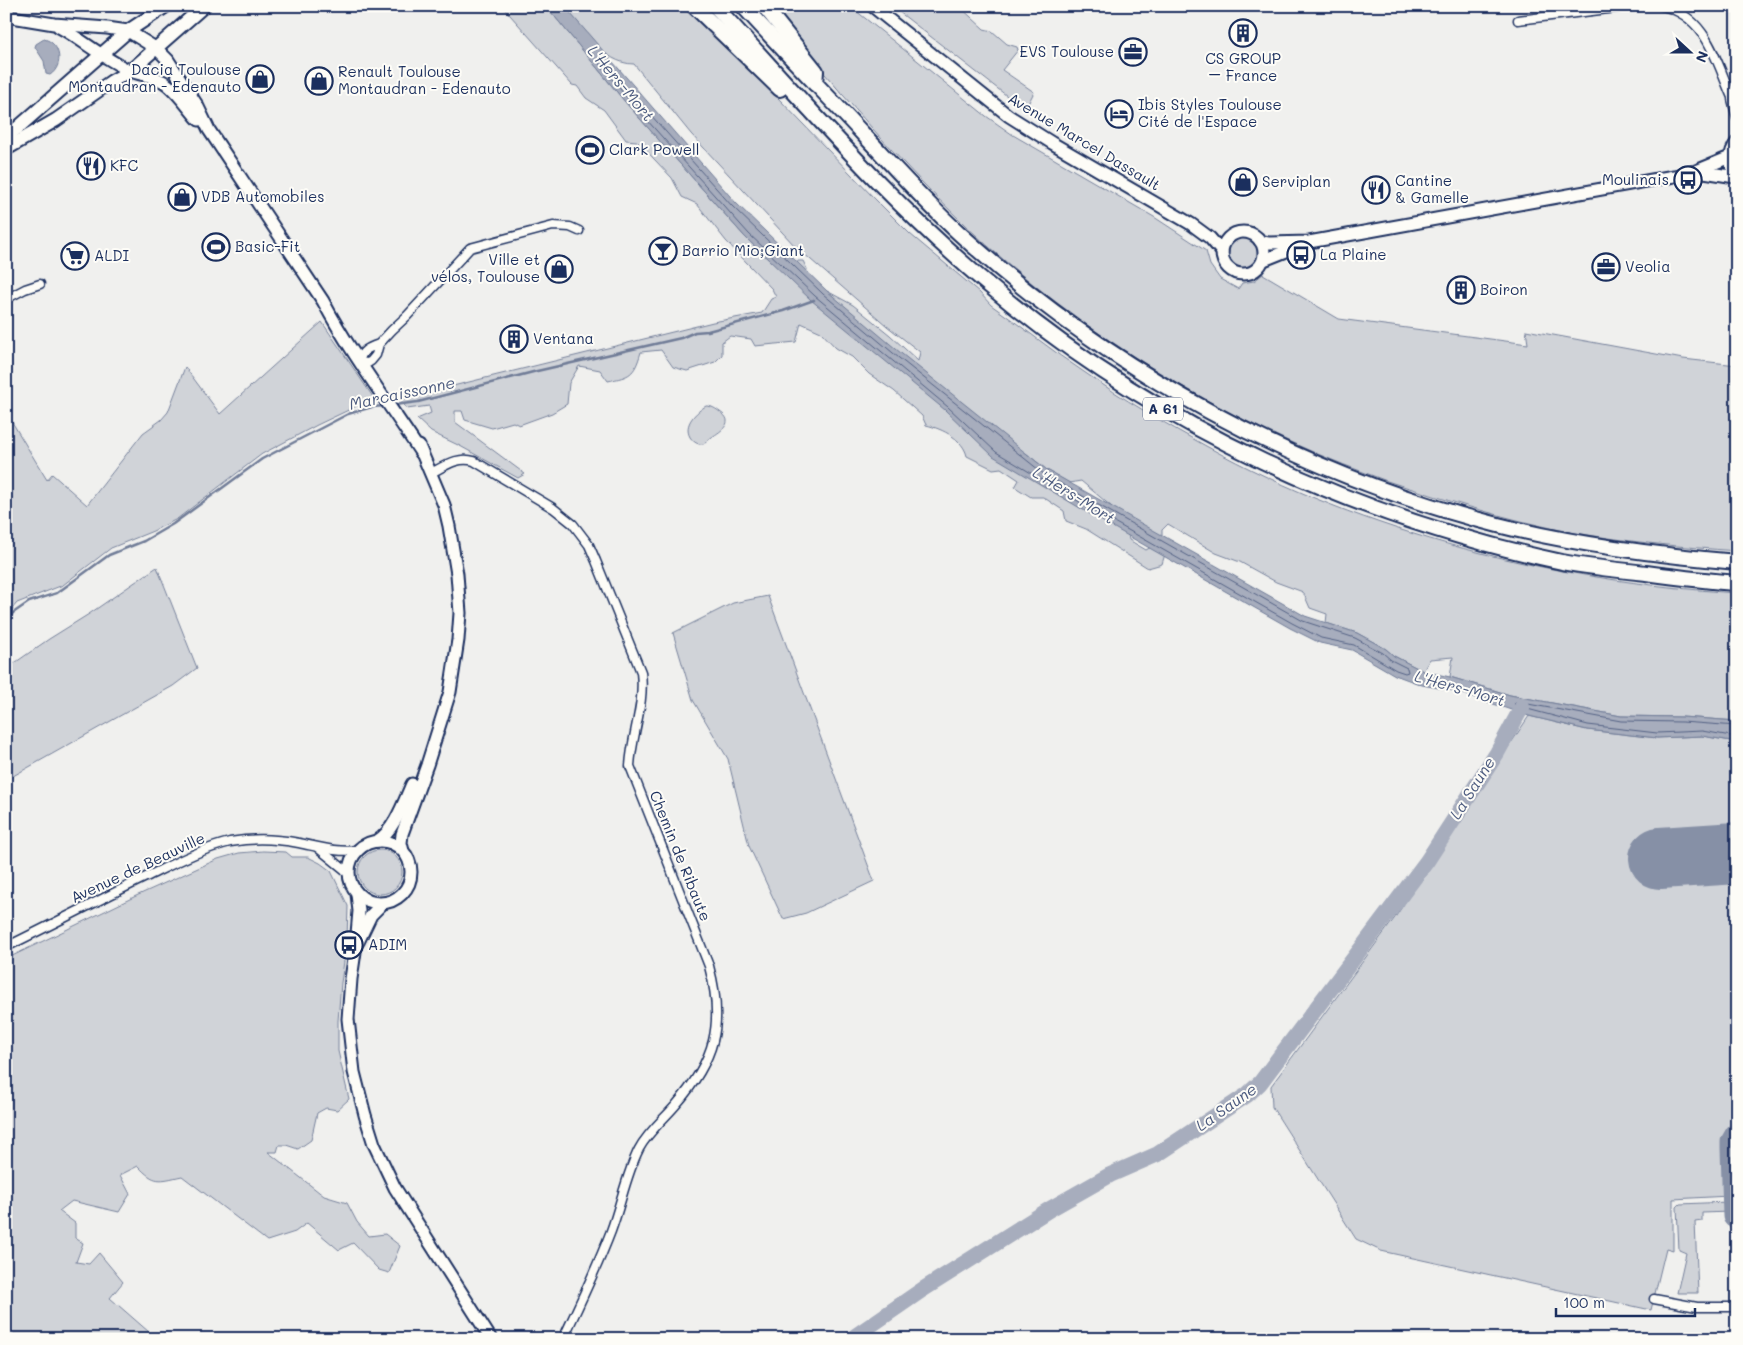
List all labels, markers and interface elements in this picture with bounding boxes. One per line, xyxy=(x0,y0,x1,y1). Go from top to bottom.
building icon: CS GROUP – France xyxy=(1228,18,1258,48)
north arrow xyxy=(1666,28,1716,78)
office icon: EVS Toulouse xyxy=(1118,37,1148,67)
water label: L'Hers-Mort xyxy=(583,40,659,125)
place label: EVS Toulouse xyxy=(1020,41,1114,61)
place label: CS GROUP – France xyxy=(1205,48,1281,85)
text: N xyxy=(1692,48,1713,65)
place label: Dacia Toulouse Montaudran - Edenauto xyxy=(68,59,241,96)
place label: Renault Toulouse Montaudran - Edenauto xyxy=(338,61,511,98)
shop icon: Dacia Toulouse Montaudran - Edenauto xyxy=(245,64,275,94)
shop icon: Renault Toulouse Montaudran - Edenauto xyxy=(304,66,334,96)
street label: Avenue Marcel Dassault xyxy=(1005,88,1164,195)
place label: Ibis Styles Toulouse Cité de l'Espace xyxy=(1138,94,1282,131)
hotel icon: Ibis Styles Toulouse Cité de l'Espace xyxy=(1104,99,1134,129)
sports icon: Clark Powell xyxy=(575,135,605,165)
place label: Clark Powell xyxy=(609,139,700,159)
restaurant icon: KFC xyxy=(76,151,106,181)
place label: KFC xyxy=(110,155,138,175)
bus stop icon: Moulinais xyxy=(1673,165,1703,195)
shop icon: Serviplan xyxy=(1228,167,1258,197)
place label: Moulinais xyxy=(1602,169,1669,189)
place label: Cantine & Gamelle xyxy=(1395,170,1469,207)
place label: Serviplan xyxy=(1262,171,1330,191)
restaurant icon: Cantine & Gamelle xyxy=(1361,175,1391,205)
shop icon: VDB Automobiles xyxy=(167,182,197,212)
place label: VDB Automobiles xyxy=(201,186,324,206)
sports icon: Basic-Fit xyxy=(201,232,231,262)
place label: Basic-Fit xyxy=(235,236,300,256)
bar icon: Barrio Mio;Giant xyxy=(648,236,678,266)
place label: Barrio Mio;Giant xyxy=(682,240,804,260)
bus stop icon: La Plaine xyxy=(1286,240,1316,270)
supermarket icon: ALDI xyxy=(60,241,90,271)
place label: La Plaine xyxy=(1320,244,1387,264)
place label: ALDI xyxy=(94,245,130,265)
place label: Ville et vélos, Toulouse xyxy=(431,249,540,286)
office icon: Veolia xyxy=(1591,252,1621,282)
shop icon: Ville et vélos, Toulouse xyxy=(544,254,574,284)
place label: Veolia xyxy=(1625,256,1671,276)
building icon: Boiron xyxy=(1446,275,1476,305)
place label: Boiron xyxy=(1480,279,1528,299)
building icon: Ventana xyxy=(499,324,529,354)
place label: Ventana xyxy=(533,328,594,348)
water label: Marcaissonne xyxy=(347,371,457,414)
road number: A 61 xyxy=(1143,398,1183,420)
water label: L'Hers-Mort xyxy=(1029,461,1119,528)
water label: L'Hers-Mort xyxy=(1412,665,1508,710)
water label: La Saune xyxy=(1444,752,1499,823)
street label: Chemin de Ribaute xyxy=(646,787,716,924)
street label: Avenue de Beauville xyxy=(67,827,208,907)
bus stop icon: ADIM xyxy=(334,930,364,960)
place label: ADIM xyxy=(368,934,407,954)
water label: La Saune xyxy=(1191,1078,1260,1135)
scale bar xyxy=(1556,1285,1694,1317)
text: 100 m xyxy=(1563,1292,1605,1312)

